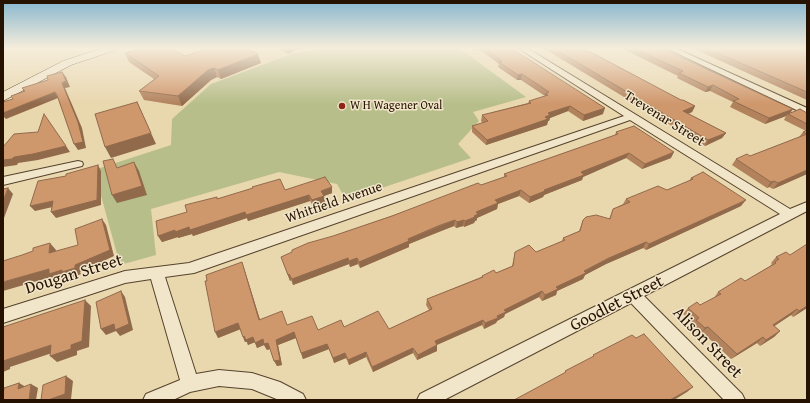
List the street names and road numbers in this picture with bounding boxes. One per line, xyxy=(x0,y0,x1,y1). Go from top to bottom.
street label: Trevenar Street xyxy=(621,88,707,150)
street label: Whitfield Avenue xyxy=(283,179,385,227)
street label: Dougan Street xyxy=(23,250,125,300)
street label: Goodlet Street xyxy=(567,272,667,336)
street label: Alison Street xyxy=(668,303,746,383)

